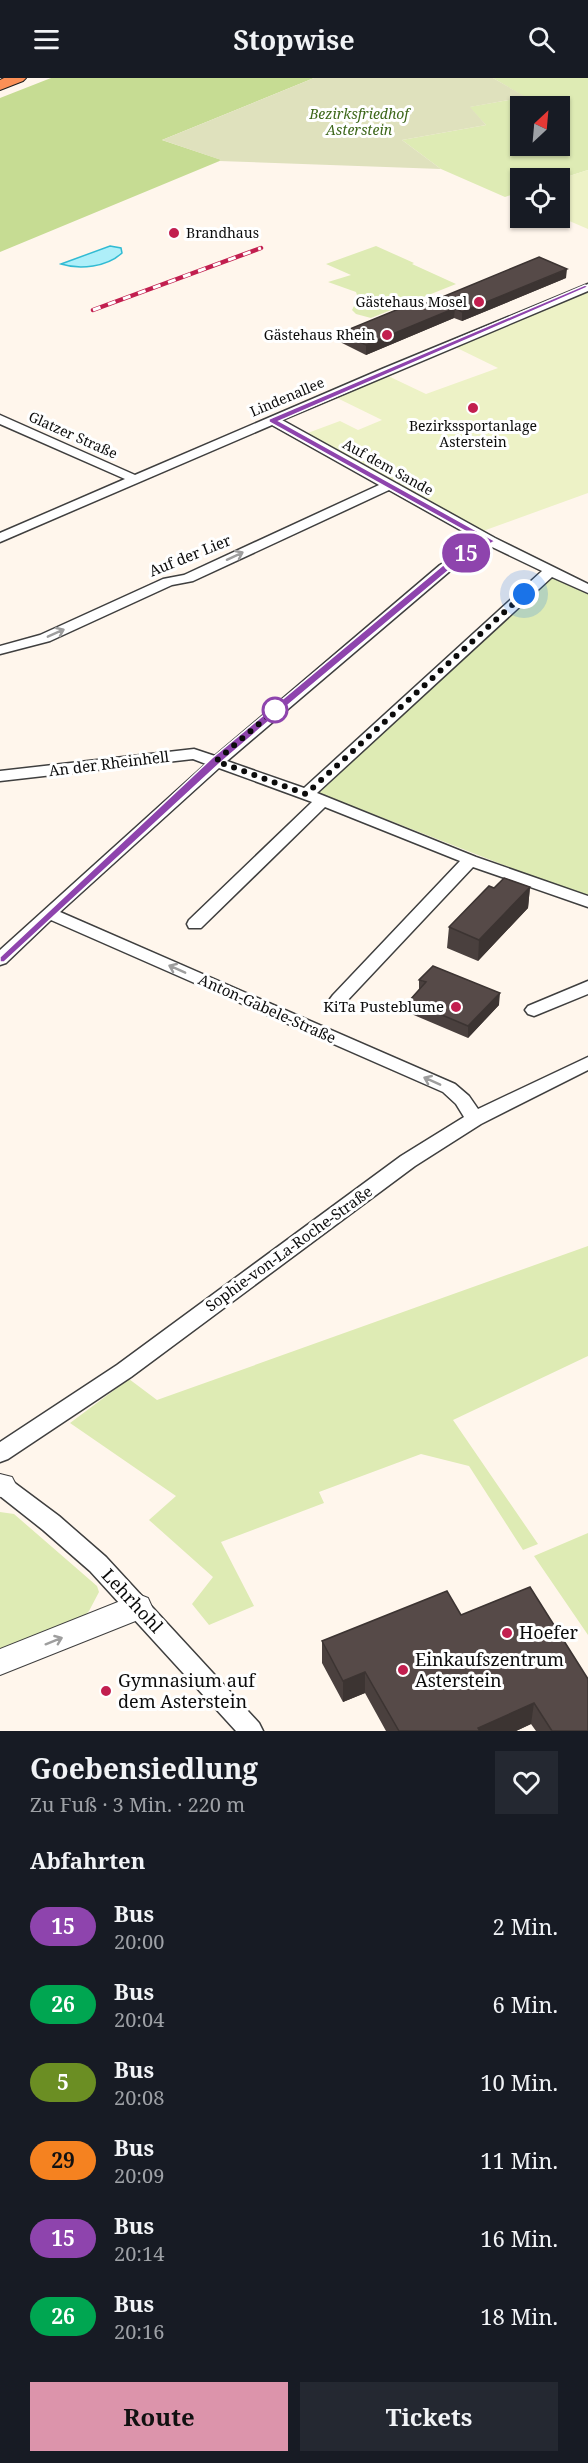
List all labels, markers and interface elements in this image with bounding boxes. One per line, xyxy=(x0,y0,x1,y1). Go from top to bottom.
text: Stopwise xyxy=(233,21,355,58)
icon: menu xyxy=(30,23,63,56)
icon: search xyxy=(525,23,558,56)
north arrow xyxy=(510,96,570,156)
map controls xyxy=(510,96,570,228)
park label: Bezirksfriedhof Asterstein xyxy=(308,104,411,139)
button: locate xyxy=(510,168,570,228)
place label: Brandhaus xyxy=(186,223,259,242)
marker: Brandhaus xyxy=(167,226,181,240)
place label: Gästehaus Mosel xyxy=(355,292,468,311)
marker: Gästehaus Mosel xyxy=(472,295,486,309)
place label: Gästehaus Rhein xyxy=(264,325,375,344)
marker: Gästehaus Rhein xyxy=(380,328,394,342)
street label: Lindenallee xyxy=(247,372,327,421)
marker: Bezirkssportanlage Asterstein xyxy=(466,401,480,415)
street label: Glatzer Straße xyxy=(26,406,121,463)
place label: Bezirkssportanlage Asterstein xyxy=(409,416,537,451)
street label: Auf dem Sande xyxy=(340,434,437,499)
street label: Auf der Lier xyxy=(146,530,234,581)
line badge: 15 xyxy=(439,534,493,572)
text: 15 xyxy=(454,539,478,567)
one-way arrow xyxy=(225,550,243,562)
your location xyxy=(509,579,539,609)
one-way arrow xyxy=(46,627,64,638)
unlabelled marker xyxy=(262,697,288,723)
street label: An der Rheinhell xyxy=(48,746,171,780)
one-way arrow xyxy=(168,963,186,974)
street label: Anton-Gabele-Straße xyxy=(195,969,339,1047)
place label: KiTa Pusteblume xyxy=(323,996,444,1016)
marker: KiTa Pusteblume xyxy=(449,1000,463,1014)
one-way arrow xyxy=(424,1075,442,1086)
street label: Sophie-von-La-Roche-Straße xyxy=(201,1181,376,1316)
street label: Lehrhohl xyxy=(97,1563,169,1638)
place label: Hoefer xyxy=(519,1620,579,1644)
marker: Hoefer xyxy=(500,1626,514,1640)
one-way arrow xyxy=(45,1635,63,1646)
place label: Einkaufszentrum Asterstein xyxy=(415,1647,564,1692)
marker: Einkaufszentrum Asterstein xyxy=(396,1663,410,1677)
place label: Gymnasium auf dem Asterstein xyxy=(118,1668,256,1713)
marker: Gymnasium auf dem Asterstein xyxy=(99,1684,113,1698)
text: Goebensiedlung xyxy=(30,1749,258,1787)
button: heart xyxy=(495,1751,558,1814)
text: Zu Fuß · 3 Min. · 220 m xyxy=(30,1791,245,1818)
text: Abfahrten xyxy=(30,1845,145,1875)
text: Bus xyxy=(114,1898,154,1928)
text: 2 Min. xyxy=(493,1911,558,1941)
text: 15 xyxy=(51,1912,75,1940)
text: 20:00 xyxy=(114,1928,164,1955)
text: Bus xyxy=(114,1976,154,2006)
text: 6 Min. xyxy=(493,1989,558,2019)
text: 26 xyxy=(51,1990,75,2018)
text: 20:04 xyxy=(114,2006,164,2033)
text: Bus xyxy=(114,2054,154,2084)
text: 10 Min. xyxy=(480,2067,558,2097)
text: 5 xyxy=(57,2068,69,2096)
text: 20:08 xyxy=(114,2084,164,2111)
text: Bus xyxy=(114,2132,154,2162)
text: 11 Min. xyxy=(480,2145,558,2175)
text: 29 xyxy=(51,2146,75,2174)
text: 20:09 xyxy=(114,2162,164,2189)
text: Bus xyxy=(114,2210,154,2240)
text: 16 Min. xyxy=(480,2223,558,2253)
text: 15 xyxy=(51,2224,75,2252)
text: 20:14 xyxy=(114,2240,164,2267)
text: Bus xyxy=(114,2288,154,2318)
text: 18 Min. xyxy=(480,2301,558,2331)
text: 26 xyxy=(51,2302,75,2330)
text: 20:16 xyxy=(114,2318,164,2345)
button: Route xyxy=(30,2382,288,2451)
button: Tickets xyxy=(300,2382,558,2451)

